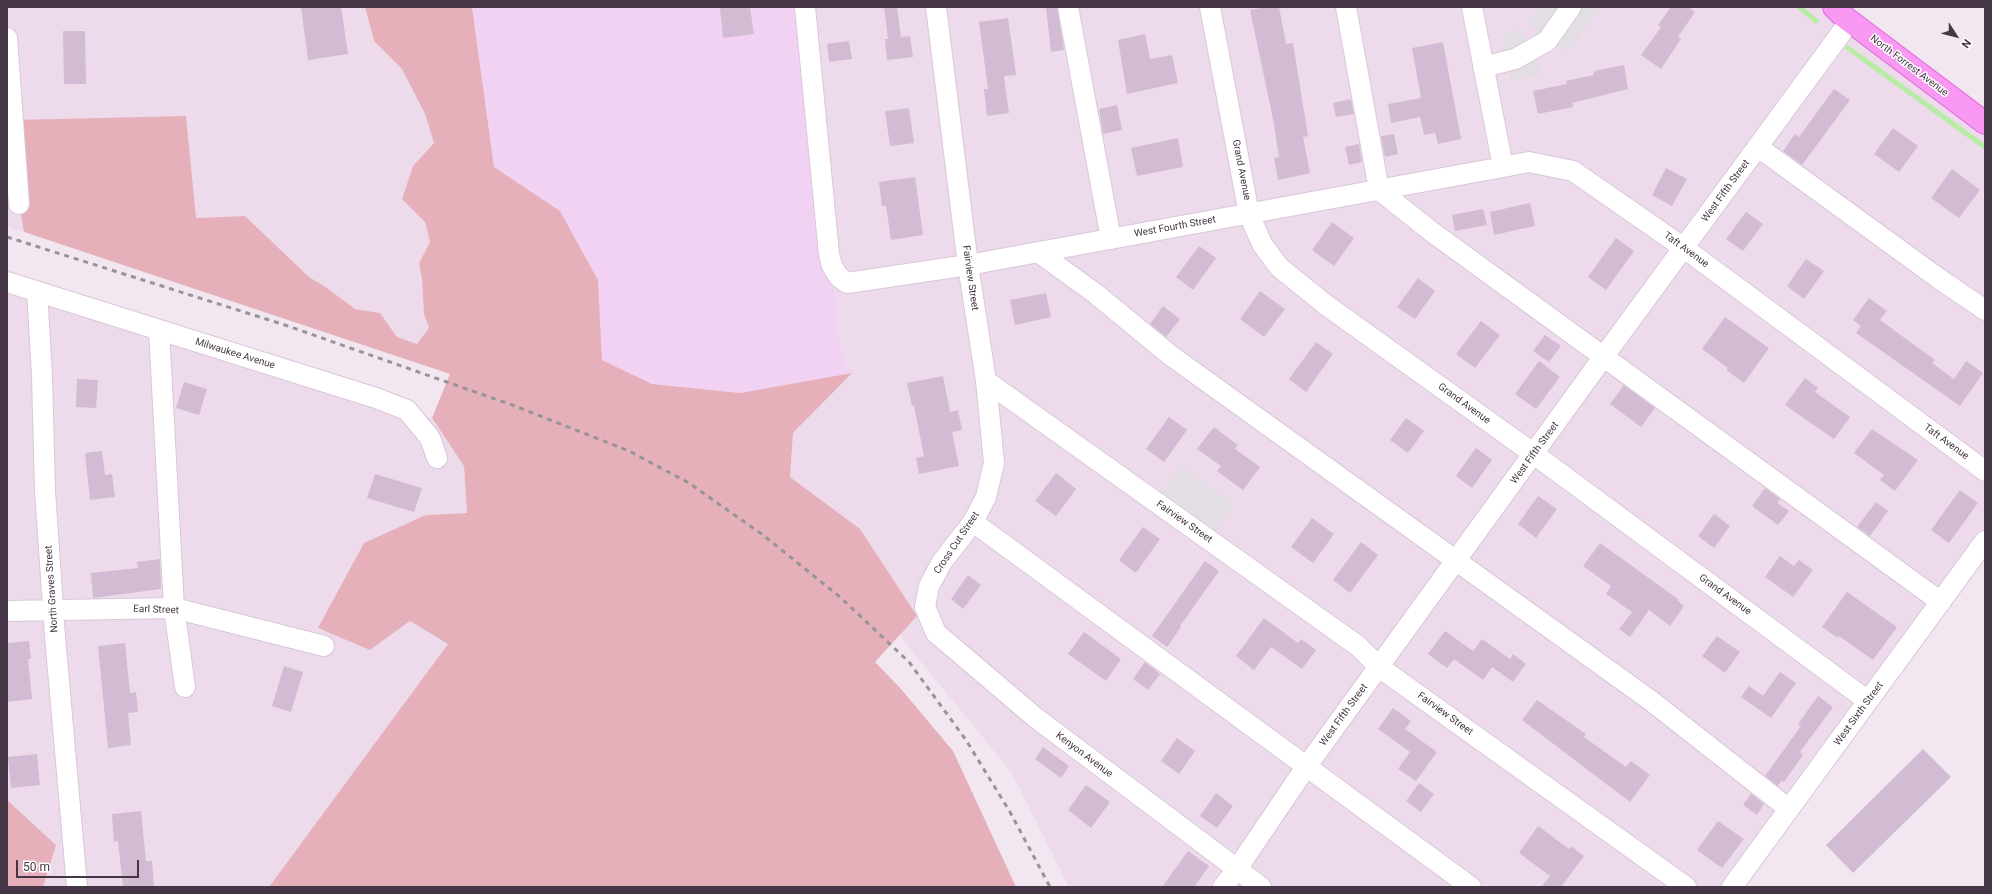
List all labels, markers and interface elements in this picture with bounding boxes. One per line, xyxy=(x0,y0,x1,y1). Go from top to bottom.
north arrow xyxy=(1936,16,1976,56)
street label: North Forrest Avenue xyxy=(1868,33,1950,99)
text: N xyxy=(1959,36,1974,50)
street label: Grand Avenue xyxy=(1229,139,1253,201)
street label: West Fifth Street xyxy=(1699,158,1753,224)
street label: West Fourth Street xyxy=(1133,214,1217,240)
street label: Taft Avenue xyxy=(1661,230,1711,270)
street label: Fairview Street xyxy=(959,245,981,311)
street label: Milwaukee Avenue xyxy=(194,336,276,372)
street label: Grand Avenue xyxy=(1435,381,1493,427)
street label: West Fifth Street xyxy=(1508,420,1562,486)
street label: Taft Avenue xyxy=(1921,422,1971,462)
street label: Fairview Street xyxy=(1154,498,1214,546)
street label: Cross Cut Street xyxy=(932,510,982,576)
street label: North Graves Street xyxy=(43,545,61,633)
street label: Grand Avenue xyxy=(1696,572,1754,618)
street label: Earl Street xyxy=(133,603,179,617)
street label: West Sixth Street xyxy=(1832,680,1886,748)
street label: West Fifth Street xyxy=(1317,682,1371,748)
street label: Fairview Street xyxy=(1415,690,1475,738)
street label: Kenyon Avenue xyxy=(1053,730,1115,780)
scale bar xyxy=(18,852,141,878)
text: 50 m xyxy=(23,860,50,874)

